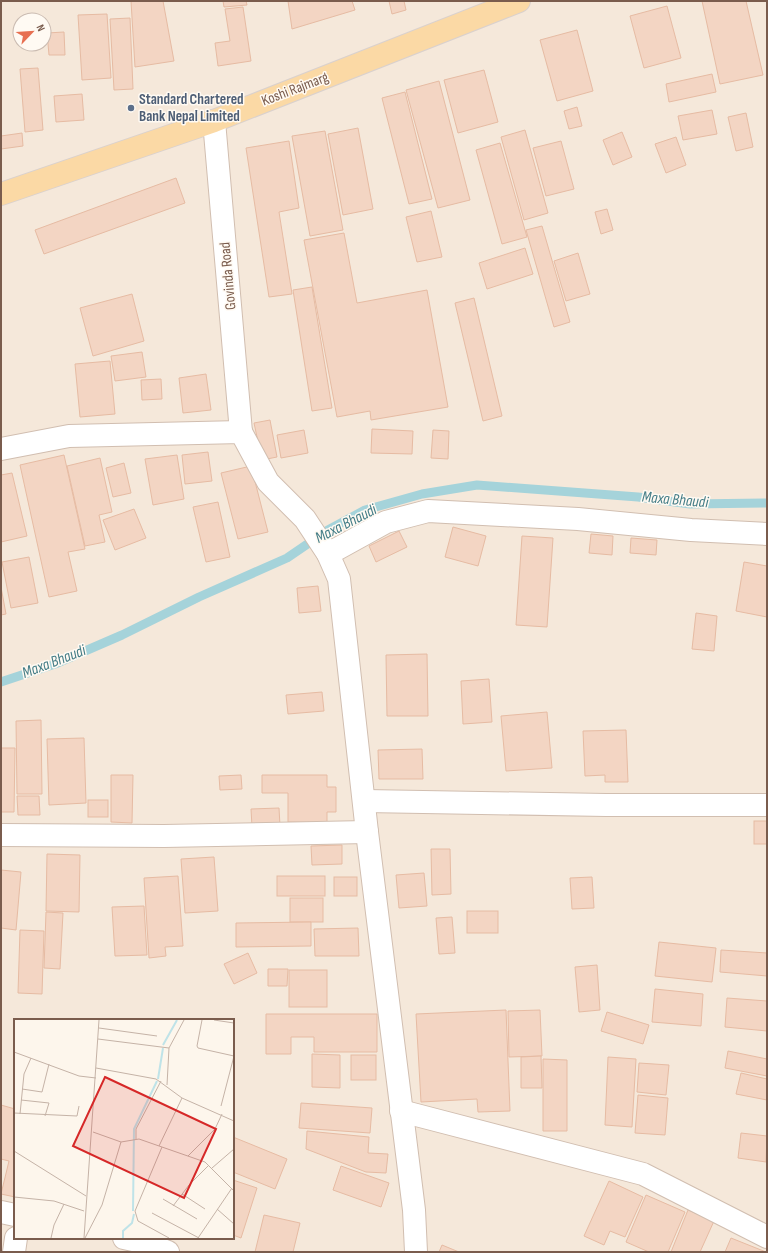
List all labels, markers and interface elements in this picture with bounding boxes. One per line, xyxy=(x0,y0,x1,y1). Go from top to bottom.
north arrow xyxy=(12,12,52,52)
text: N xyxy=(33,23,48,34)
street label: Koshi Rajmarg xyxy=(259,68,331,110)
place label: Standard Chartered Bank Nepal Limited xyxy=(139,90,244,126)
marker: Standard Chartered Bank Nepal Limited xyxy=(126,103,136,113)
street label: Govinda Road xyxy=(216,241,240,311)
water label: Maxa Bhaudi xyxy=(641,488,710,512)
water label: Maxa Bhaudi xyxy=(312,500,381,548)
water label: Maxa Bhaudi xyxy=(20,641,90,683)
inset map xyxy=(14,1019,234,1239)

